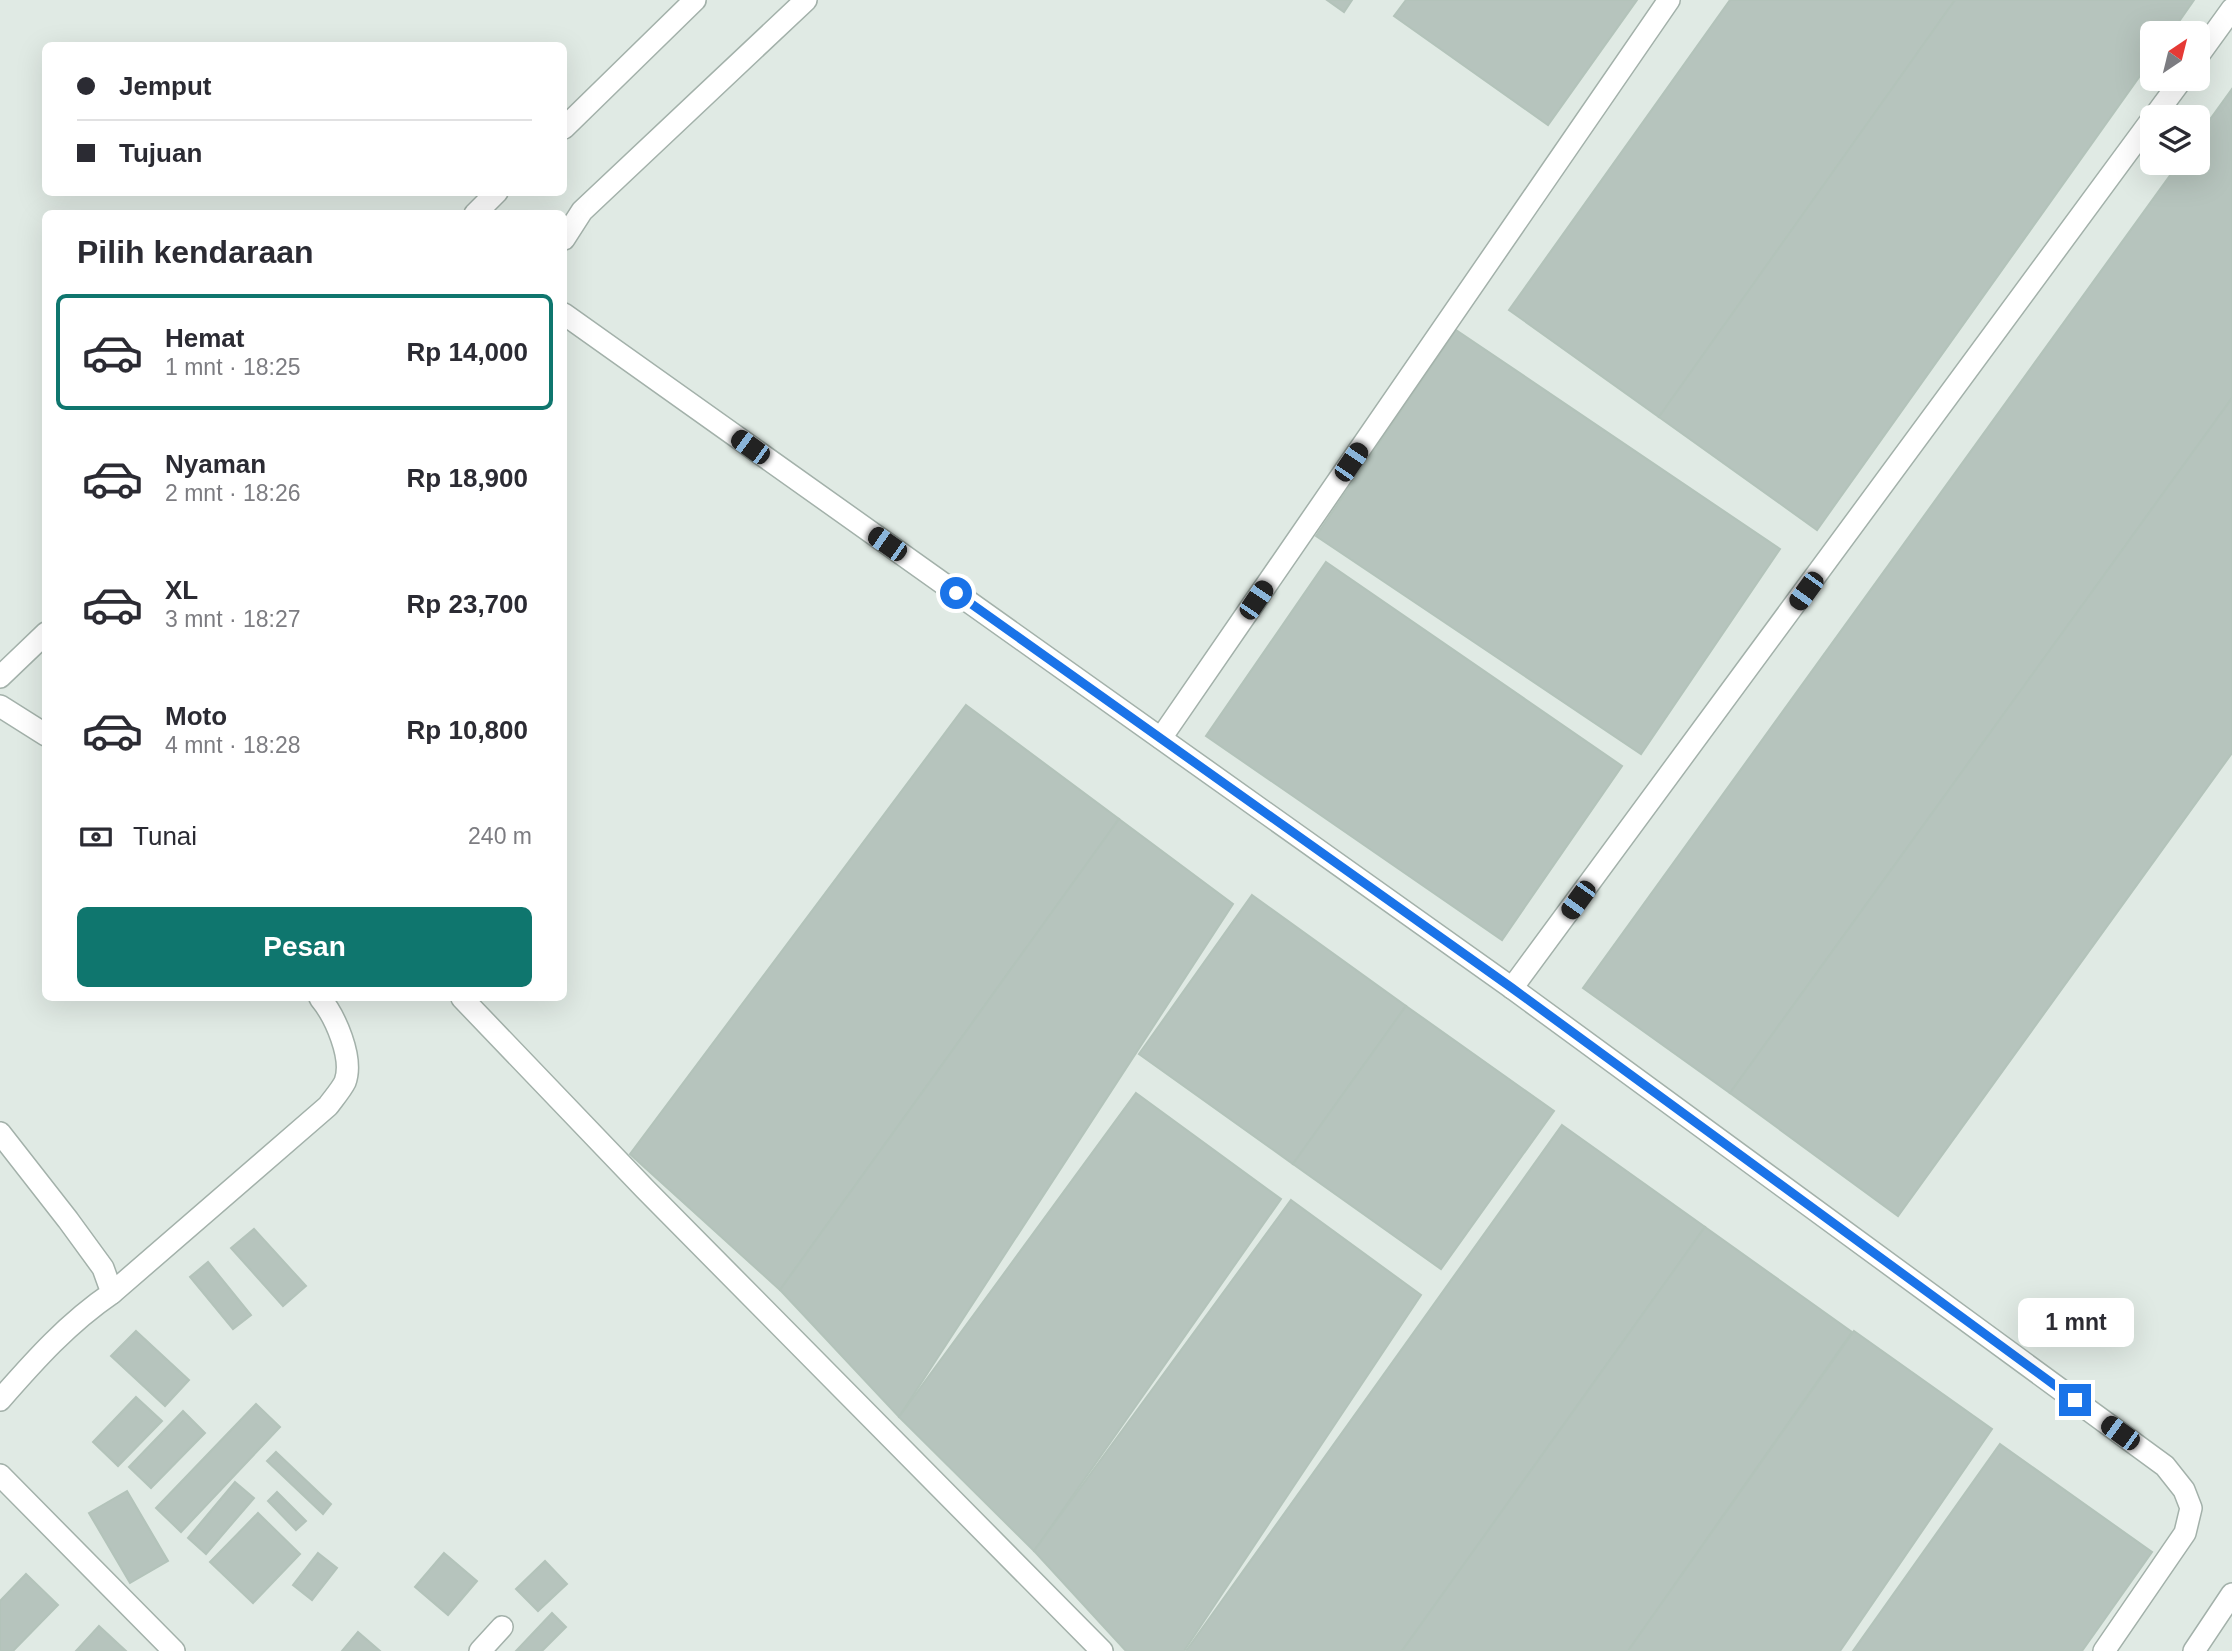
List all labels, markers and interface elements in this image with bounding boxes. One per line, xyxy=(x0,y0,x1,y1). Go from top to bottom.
north arrow xyxy=(2140,21,2210,91)
map controls xyxy=(2140,21,2210,175)
text: Jemput xyxy=(119,71,211,101)
button: layers xyxy=(2140,105,2210,175)
text: Tujuan xyxy=(119,138,202,168)
text: Pilih kendaraan xyxy=(77,234,314,270)
icon: car xyxy=(81,321,144,384)
text: Hemat xyxy=(165,323,244,353)
text: Rp 14,000 xyxy=(407,337,528,367)
text: 1 mnt · 18:25 xyxy=(165,354,301,380)
car xyxy=(727,426,774,468)
car xyxy=(1331,439,1372,485)
icon: car xyxy=(81,447,144,510)
text: Nyaman xyxy=(165,449,266,479)
text: Rp 18,900 xyxy=(407,463,528,493)
text: 2 mnt · 18:26 xyxy=(165,480,301,506)
car xyxy=(864,523,911,565)
car xyxy=(1786,568,1827,614)
icon: car xyxy=(81,573,144,636)
text: XL xyxy=(165,575,198,605)
route start xyxy=(940,577,972,609)
car xyxy=(1236,577,1277,623)
text: Rp 23,700 xyxy=(407,589,528,619)
text: 3 mnt · 18:27 xyxy=(165,606,301,632)
icon: car xyxy=(81,699,144,762)
text: Moto xyxy=(165,701,227,731)
text: Rp 10,800 xyxy=(407,715,528,745)
text: 4 mnt · 18:28 xyxy=(165,732,301,758)
icon: cash xyxy=(77,818,115,856)
text: Tunai xyxy=(133,821,197,851)
text: 240 m xyxy=(468,823,532,849)
car xyxy=(1558,877,1599,923)
button: Pesan xyxy=(77,907,532,987)
callout: 1 mnt xyxy=(2017,1298,2133,1348)
text: 1 mnt xyxy=(2045,1309,2107,1335)
route end xyxy=(2059,1384,2091,1416)
car xyxy=(2097,1412,2144,1454)

